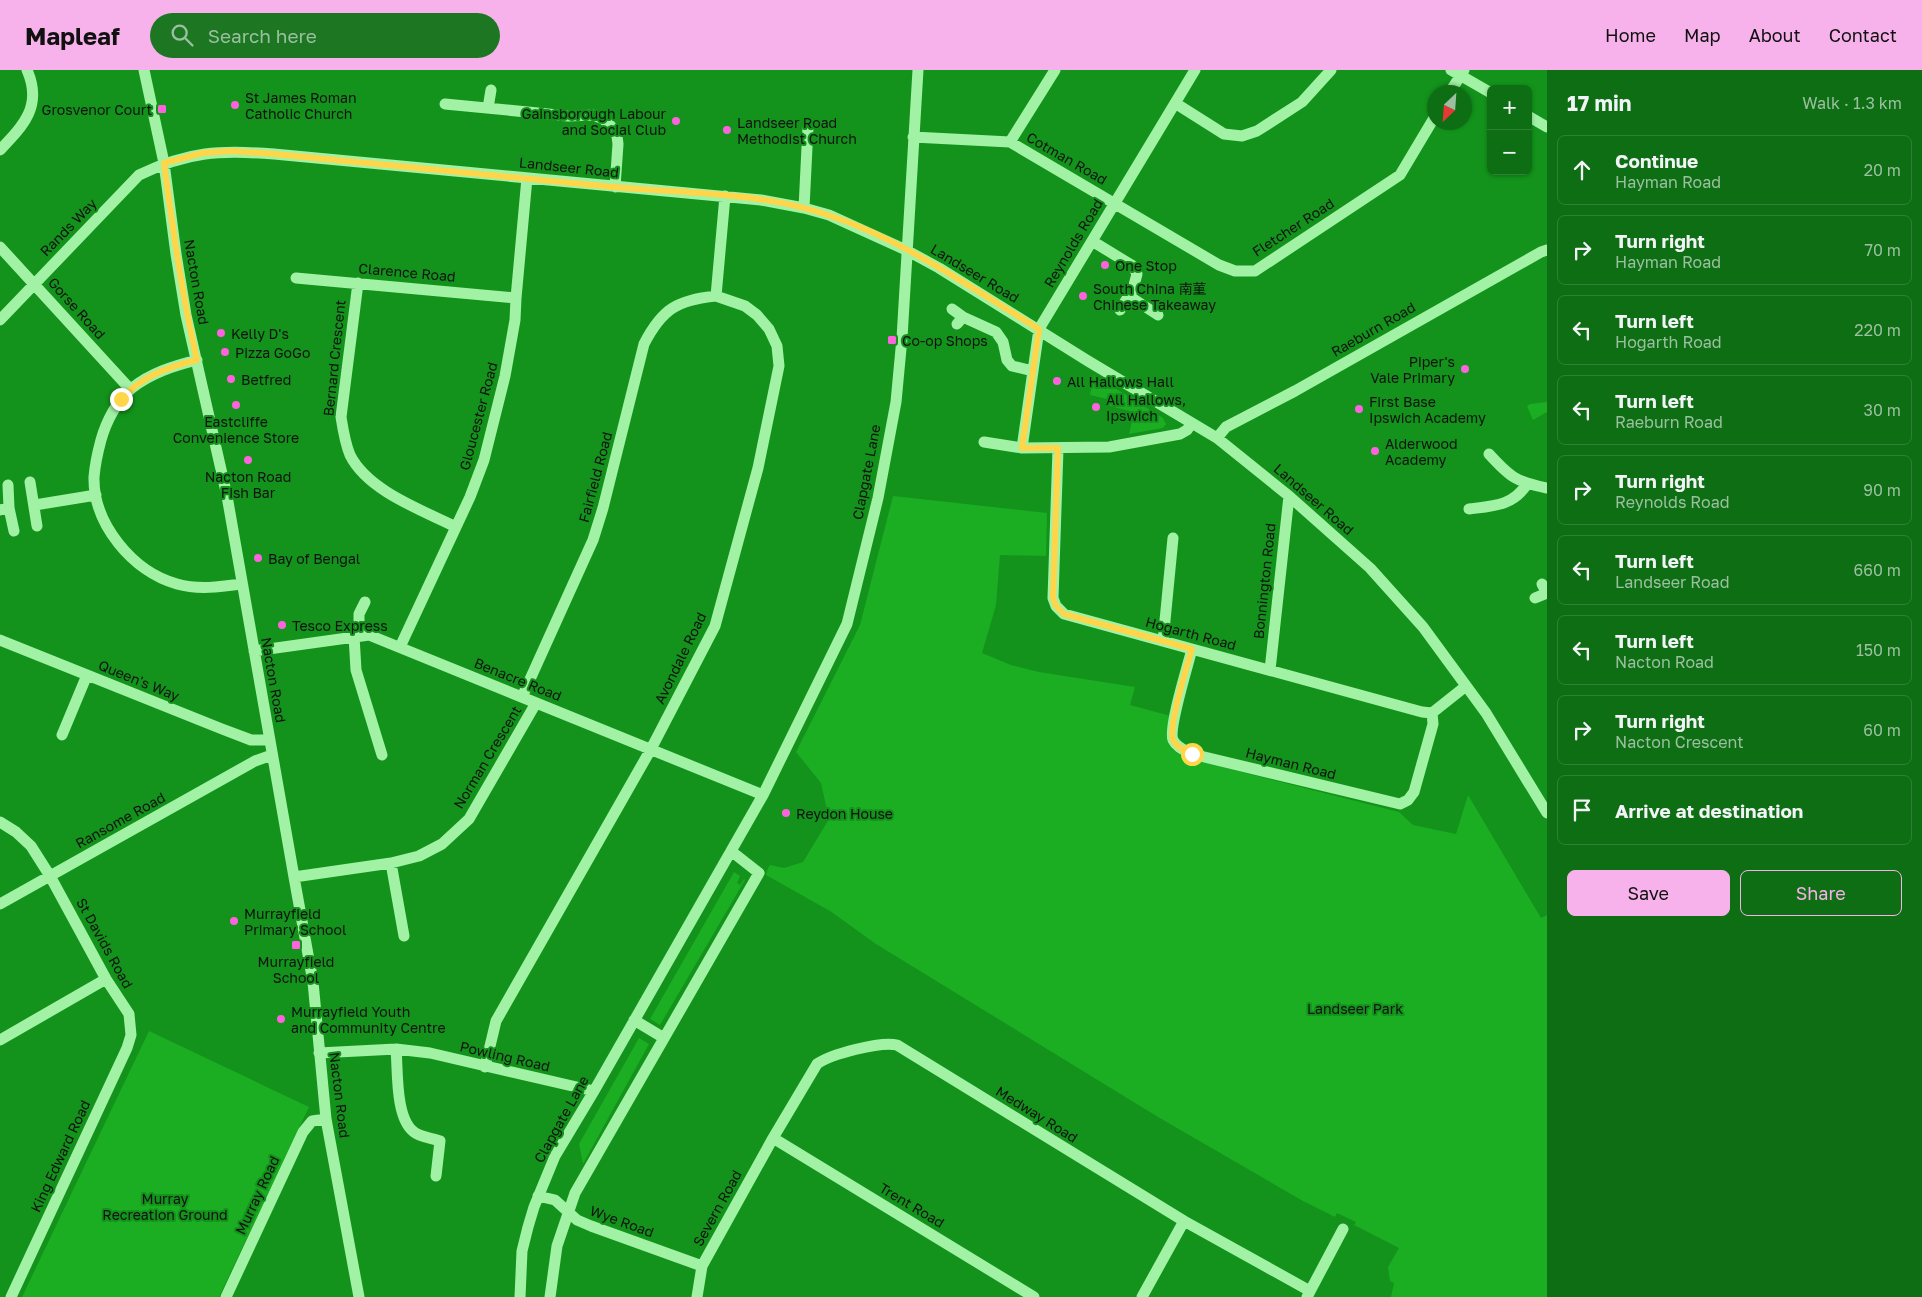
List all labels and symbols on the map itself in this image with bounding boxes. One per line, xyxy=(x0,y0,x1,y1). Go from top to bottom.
north arrow xyxy=(1427,85,1472,130)
place label: St James Roman Catholic Church xyxy=(245,89,357,122)
marker: St James Roman Catholic Church xyxy=(229,99,241,111)
place label: Grosvenor Court xyxy=(42,101,152,118)
marker: Grosvenor Court xyxy=(156,103,168,115)
place label: Gainsborough Labour and Social Club xyxy=(522,105,667,138)
place label: Landseer Road Methodist Church xyxy=(737,114,857,147)
marker: Gainsborough Labour and Social Club xyxy=(670,115,682,127)
marker: Landseer Road Methodist Church xyxy=(721,124,733,136)
street label: Cotman Road xyxy=(1024,128,1110,188)
street label: Landseer Road xyxy=(518,153,620,181)
street label: Rands Way xyxy=(36,194,100,259)
street label: Fletcher Road xyxy=(1249,194,1337,260)
street label: Reynolds Road xyxy=(1040,196,1106,290)
street label: Nacton Road xyxy=(181,238,213,326)
street label: Landseer Road xyxy=(928,240,1022,306)
place label: One Stop xyxy=(1115,257,1177,274)
street label: Clarence Road xyxy=(358,259,456,285)
marker: One Stop xyxy=(1099,259,1111,271)
street label: Gorse Road xyxy=(45,274,109,342)
place label: South China 南菫 Chinese Takeaway xyxy=(1093,280,1216,313)
marker: South China 南菫 Chinese Takeaway xyxy=(1077,290,1089,302)
street label: Raeburn Road xyxy=(1328,298,1418,360)
street label: Bernard Crescent xyxy=(319,299,349,417)
place label: Kelly D's xyxy=(231,325,289,342)
marker: Kelly D's xyxy=(215,327,227,339)
place label: Co-op Shops xyxy=(902,332,988,349)
marker: Co-op Shops xyxy=(886,334,898,346)
place label: Pizza GoGo xyxy=(235,344,310,361)
marker: Pizza GoGo xyxy=(219,346,231,358)
place label: Piper's Vale Primary xyxy=(1370,353,1455,386)
street label: Gloucester Road xyxy=(455,360,501,472)
marker: Piper's Vale Primary xyxy=(1459,363,1471,375)
place label: Betfred xyxy=(241,371,291,388)
marker: Betfred xyxy=(225,373,237,385)
place label: All Hallows Hall xyxy=(1067,373,1174,390)
marker: All Hallows Hall xyxy=(1051,375,1063,387)
route end xyxy=(110,388,133,411)
place label: All Hallows, Ipswich xyxy=(1106,391,1186,424)
place label: First Base Ipswich Academy xyxy=(1369,393,1486,426)
marker: Eastcliffe Convenience Store xyxy=(230,399,242,411)
marker: All Hallows, Ipswich xyxy=(1090,401,1102,413)
marker: First Base Ipswich Academy xyxy=(1353,403,1365,415)
place label: Eastcliffe Convenience Store xyxy=(173,413,299,446)
street label: Clapgate Lane xyxy=(848,423,884,521)
street label: Fairfield Road xyxy=(575,430,615,524)
place label: Alderwood Academy xyxy=(1385,435,1458,468)
marker: Alderwood Academy xyxy=(1369,445,1381,457)
marker: Nacton Road Fish Bar xyxy=(242,454,254,466)
street label: Landseer Road xyxy=(1271,460,1357,538)
place label: Nacton Road Fish Bar xyxy=(205,468,291,501)
street label: Bonnington Road xyxy=(1249,522,1279,640)
place label: Bay of Bengal xyxy=(268,550,360,567)
marker: Bay of Bengal xyxy=(252,552,264,564)
street label: Avondale Road xyxy=(650,609,710,707)
street label: Hogarth Road xyxy=(1144,613,1238,653)
place label: Tesco Express xyxy=(292,617,388,634)
marker: Tesco Express xyxy=(276,619,288,631)
street label: Nacton Road xyxy=(258,636,290,724)
street label: Benacre Road xyxy=(472,654,564,704)
street label: Queen's Way xyxy=(96,656,182,704)
street label: Norman Crescent xyxy=(450,702,524,812)
route start xyxy=(1181,743,1204,766)
street label: Hayman Road xyxy=(1244,744,1338,782)
street label: Ransome Road xyxy=(72,788,168,852)
place label: Reydon House xyxy=(796,805,893,822)
marker: Reydon House xyxy=(780,807,792,819)
street label: St Davids Road xyxy=(73,895,137,991)
place label: Murrayfield Primary School xyxy=(244,905,346,938)
marker: Murrayfield Primary School xyxy=(228,915,240,927)
marker: Murrayfield School xyxy=(290,939,302,951)
place label: Murrayfield School xyxy=(258,953,334,986)
park label: Landseer Park xyxy=(1307,1000,1403,1017)
place label: Murrayfield Youth and Community Centre xyxy=(291,1003,446,1036)
marker: Murrayfield Youth and Community Centre xyxy=(275,1013,287,1025)
street label: Powling Road xyxy=(458,1037,552,1075)
street label: Nacton Road xyxy=(326,1051,354,1139)
street label: Clapgate Lane xyxy=(530,1073,592,1165)
street label: Medway Road xyxy=(993,1082,1081,1146)
street label: King Edward Road xyxy=(27,1097,93,1215)
street label: Murray Road xyxy=(231,1153,283,1237)
street label: Severn Road xyxy=(689,1167,745,1249)
street label: Trent Road xyxy=(876,1179,948,1231)
park label: Murray Recreation Ground xyxy=(102,1190,228,1223)
street label: Wye Road xyxy=(588,1202,656,1240)

